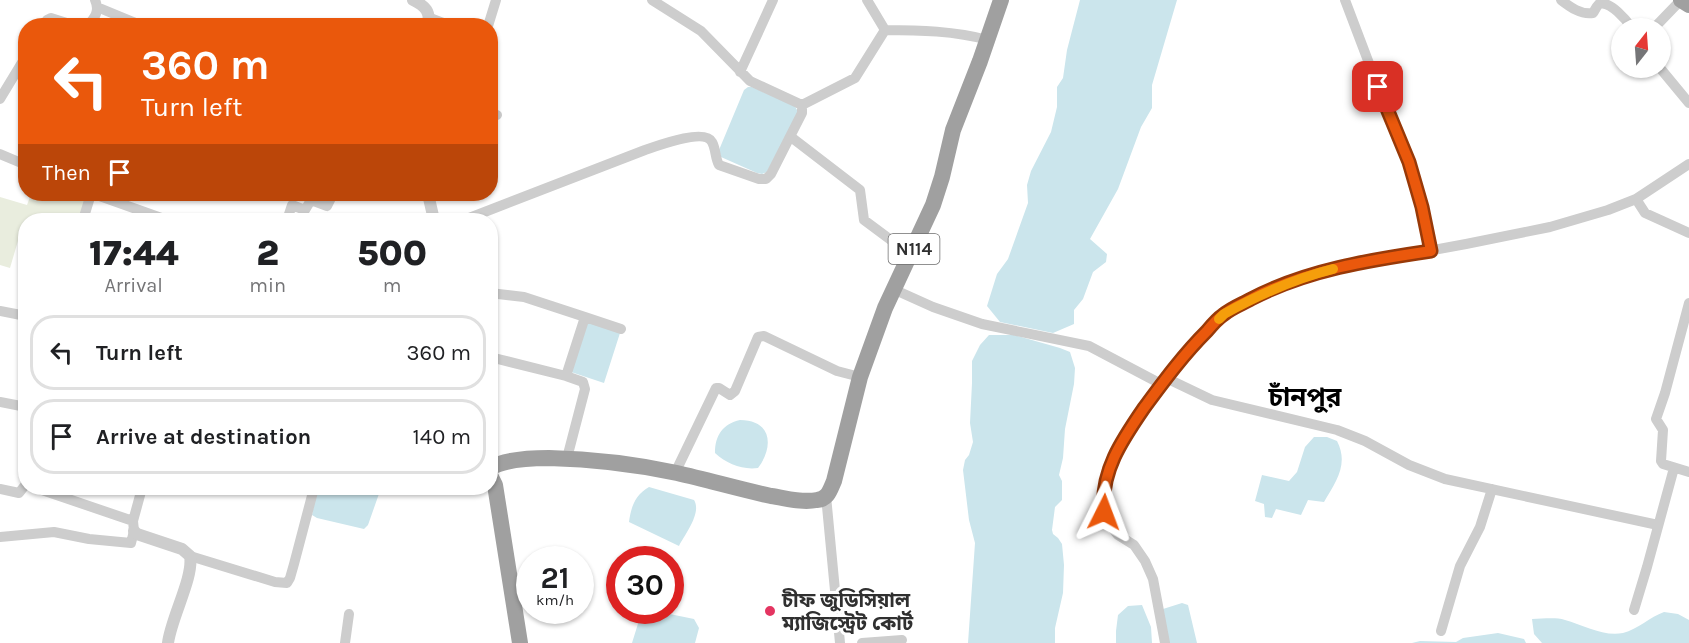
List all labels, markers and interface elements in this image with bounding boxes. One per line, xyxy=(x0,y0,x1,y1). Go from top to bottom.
north arrow xyxy=(1611,18,1671,78)
map controls xyxy=(1611,18,1671,78)
text: 360 m xyxy=(141,40,270,90)
icon: left xyxy=(42,42,120,120)
pin xyxy=(1352,61,1403,112)
icon: arrive xyxy=(1361,70,1394,103)
text: Turn left xyxy=(141,91,242,123)
icon: arrive xyxy=(103,156,136,189)
text: Then xyxy=(42,160,91,186)
text: 17:44 xyxy=(89,232,178,274)
text: 2 xyxy=(256,232,279,274)
text: 500 xyxy=(357,232,427,274)
road number: N114 xyxy=(888,234,940,264)
text: Arrival xyxy=(104,274,163,297)
text: min xyxy=(249,274,286,297)
text: m xyxy=(383,274,401,297)
icon: left xyxy=(45,336,78,369)
text: Turn left xyxy=(96,340,183,366)
text: 360 m xyxy=(407,340,471,366)
district label: চাঁনপুর xyxy=(1268,382,1342,414)
icon: arrive xyxy=(45,420,78,453)
text: Arrive at destination xyxy=(96,424,311,450)
text: 140 m xyxy=(413,424,471,450)
position arrow xyxy=(1072,480,1136,544)
speed limit sign: 30 xyxy=(606,546,684,624)
text: 21 xyxy=(541,560,569,596)
place label: চীফ জুডিসিয়াল ম্যাজিস্ট্রেট কোর্ট xyxy=(781,588,914,635)
text: km/h xyxy=(536,591,574,609)
marker: চীফ জুডিসিয়াল ম্যাজিস্ট্রেট কোর্ট xyxy=(763,604,777,618)

